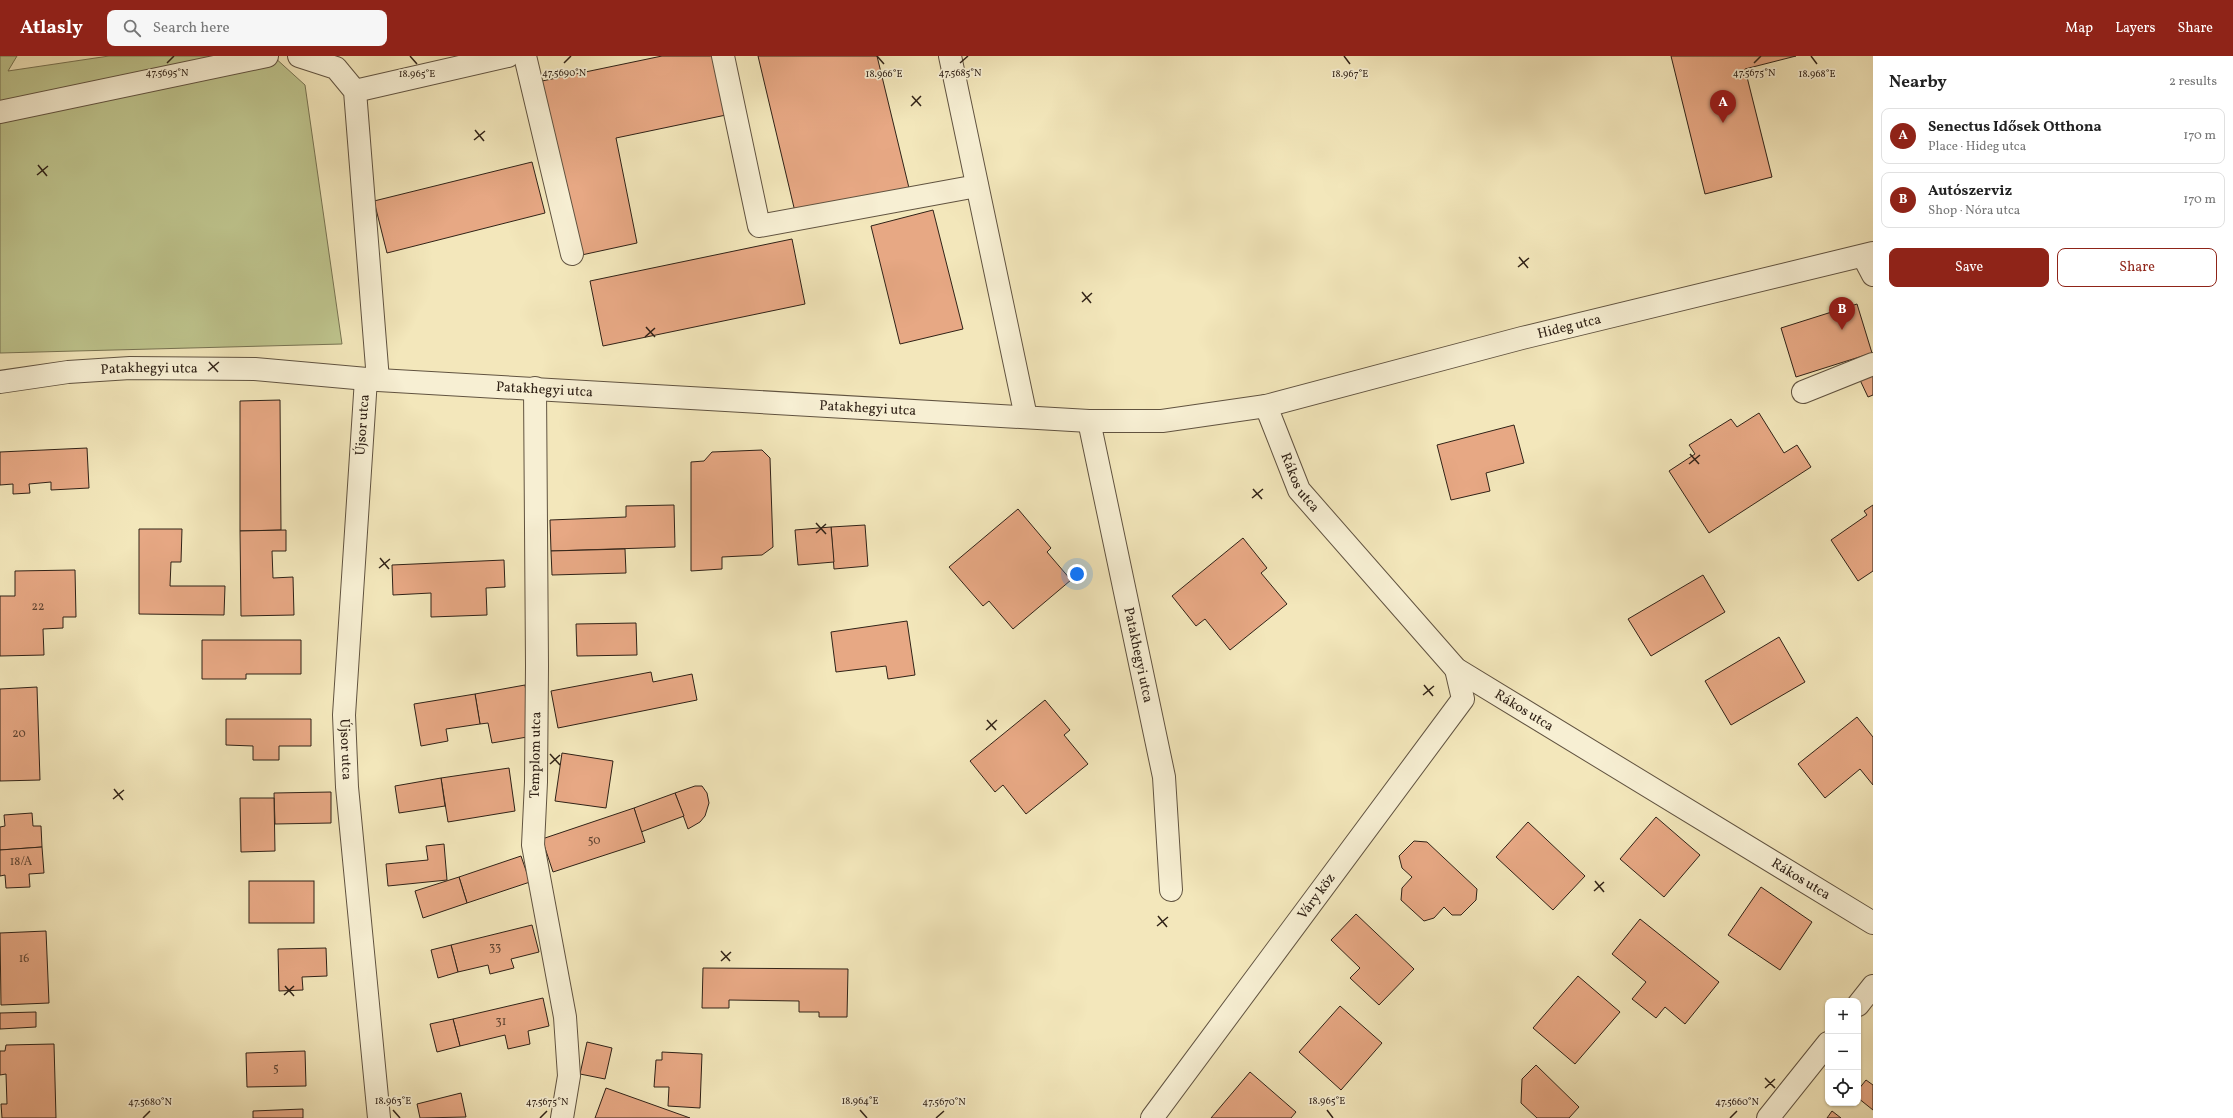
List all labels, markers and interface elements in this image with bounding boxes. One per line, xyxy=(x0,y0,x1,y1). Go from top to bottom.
search box xyxy=(107,10,387,46)
text: Atlasly xyxy=(20,15,83,41)
icon: search xyxy=(121,17,143,39)
text: Search here xyxy=(153,18,230,39)
text: Map xyxy=(2065,19,2093,38)
text: Layers xyxy=(2115,19,2155,38)
text: Share xyxy=(2177,19,2213,38)
text: 47.5695°N xyxy=(146,66,189,80)
text: 47.5690°N xyxy=(542,66,587,80)
text: 47.5685°N xyxy=(939,66,982,80)
text: 47.5675°N xyxy=(1733,66,1776,80)
text: 18.965°E xyxy=(399,67,435,81)
text: 18.966°E xyxy=(866,67,902,81)
text: 18.967°E xyxy=(1332,67,1368,81)
text: 18.968°E xyxy=(1799,67,1835,81)
text: Nearby xyxy=(1889,71,1947,94)
text: 2 results xyxy=(2169,73,2217,91)
pin: A xyxy=(1710,90,1736,123)
text: Senectus Idősek Otthona xyxy=(1928,117,2102,138)
text: A xyxy=(1898,127,1908,145)
text: 170 m xyxy=(2183,127,2216,145)
text: Place · Hideg utca xyxy=(1928,138,2026,156)
text: Autószerviz xyxy=(1928,181,2012,202)
text: B xyxy=(1899,191,1907,209)
text: 170 m xyxy=(2183,191,2216,209)
text: Shop · Nóra utca xyxy=(1928,202,2020,220)
button: Save xyxy=(1889,248,2049,287)
button: Share xyxy=(2057,248,2217,287)
pin: B xyxy=(1829,297,1855,330)
street label: Hideg utca xyxy=(1535,310,1603,343)
street label: Patakhegyi utca xyxy=(100,358,198,379)
street label: Patakhegyi utca xyxy=(495,377,593,402)
street label: Újsor utca xyxy=(350,394,375,456)
street label: Patakhegyi utca xyxy=(819,396,917,421)
street label: Rákos utca xyxy=(1276,450,1324,516)
your location xyxy=(1067,564,1087,584)
house number: 22 xyxy=(32,599,44,615)
street label: Patakhegyi utca xyxy=(1119,605,1158,704)
street label: Rákos utca xyxy=(1491,685,1557,736)
street label: Templom utca xyxy=(526,711,546,799)
street label: Újsor utca xyxy=(335,718,356,780)
house number: 20 xyxy=(12,726,26,742)
house number: 50 xyxy=(588,833,600,849)
house number: 18/A xyxy=(10,854,33,870)
street label: Rákos utca xyxy=(1768,854,1834,904)
street label: Váry köz xyxy=(1293,869,1340,923)
house number: 33 xyxy=(489,940,501,956)
house number: 16 xyxy=(19,951,29,967)
map controls xyxy=(1825,998,1861,1106)
button: + xyxy=(1825,998,1861,1034)
house number: 31 xyxy=(496,1014,506,1030)
button: − xyxy=(1825,1034,1861,1070)
house number: 5 xyxy=(273,1061,279,1077)
button: locate xyxy=(1825,1070,1861,1106)
text: 18.963°E xyxy=(375,1094,411,1108)
text: 18.964°E xyxy=(841,1094,879,1108)
text: 18.965°E xyxy=(1309,1094,1345,1108)
text: 47.5680°N xyxy=(128,1095,173,1109)
text: 47.5675°N xyxy=(526,1095,569,1109)
text: 47.5670°N xyxy=(922,1095,966,1109)
text: 47.5660°N xyxy=(1715,1095,1760,1109)

